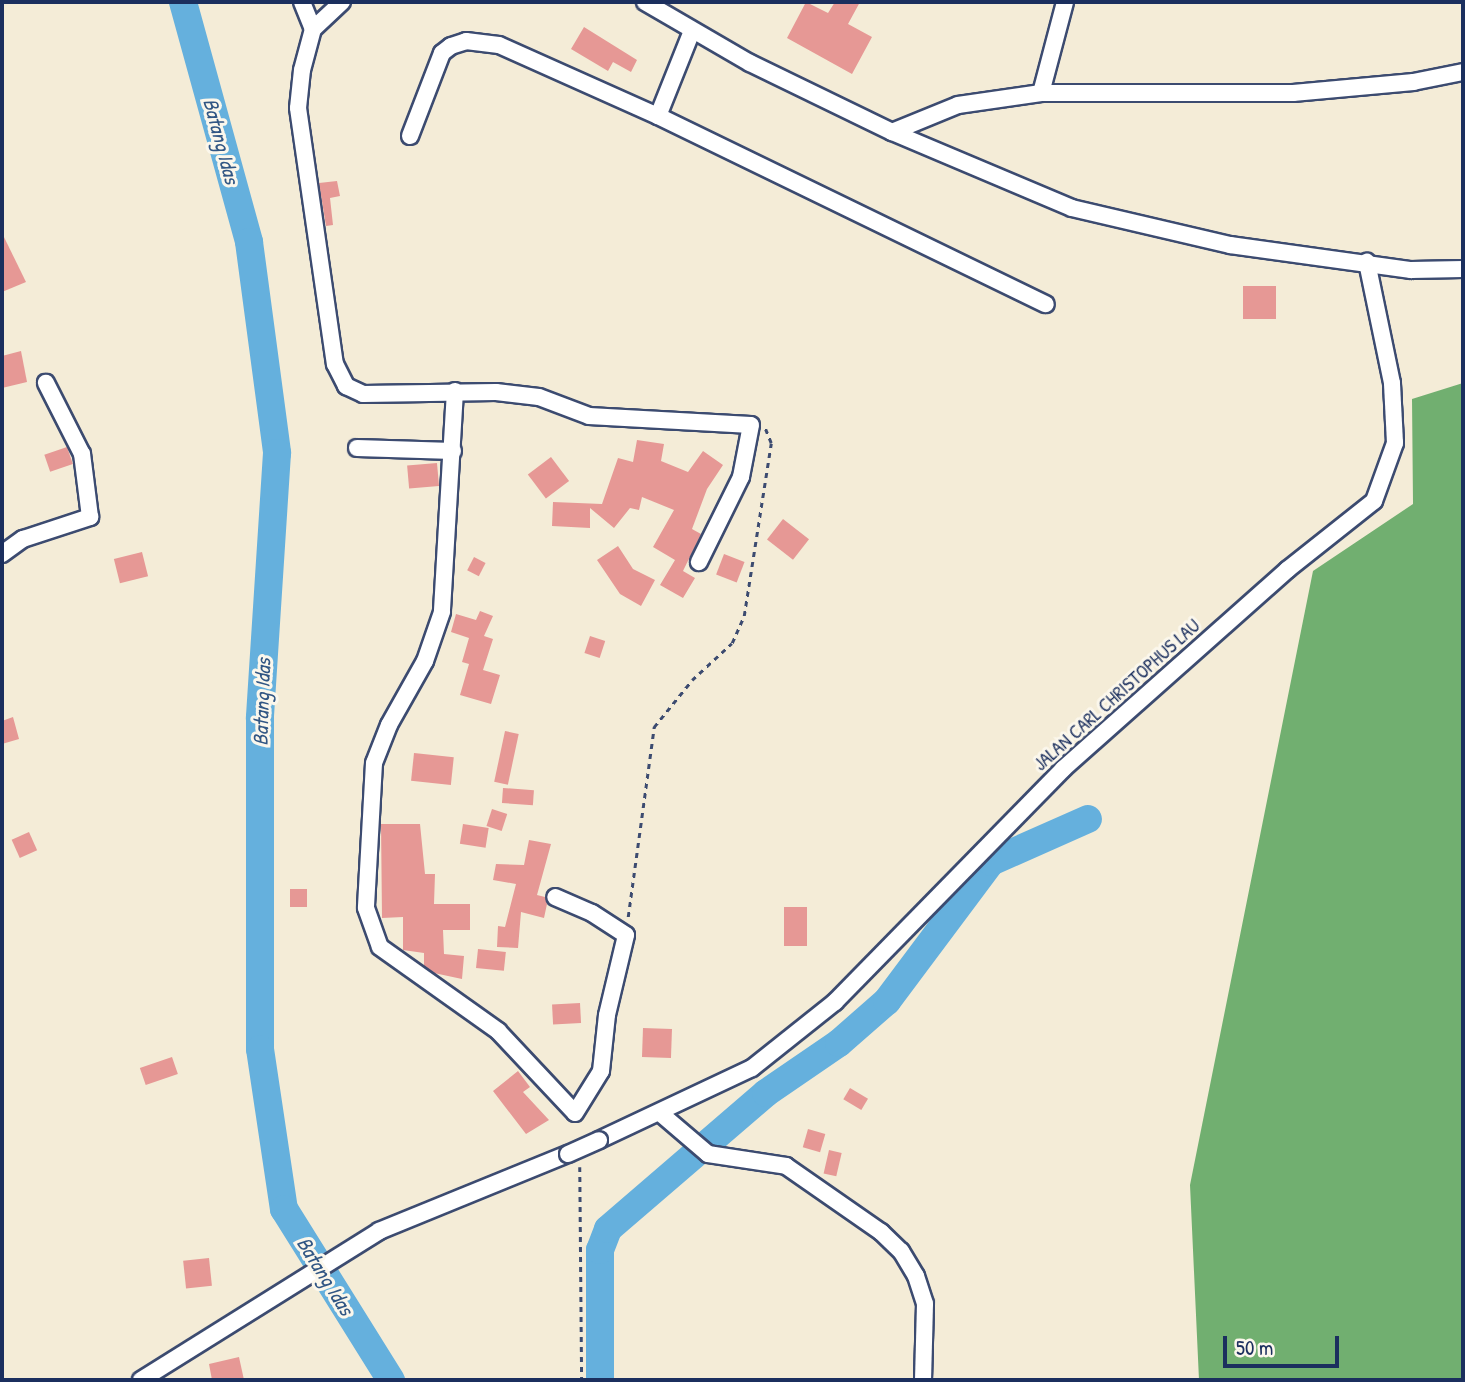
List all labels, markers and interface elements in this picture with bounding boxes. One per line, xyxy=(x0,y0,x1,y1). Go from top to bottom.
water label: Batang Idas xyxy=(198,96,244,186)
street label: JALAN CARL CHRISTOPHUS LAU xyxy=(1029,614,1205,776)
water label: Batang Idas xyxy=(248,658,276,746)
water label: Batang Idas xyxy=(291,1232,359,1320)
scale bar xyxy=(1227,1322,1342,1366)
text: 50 m xyxy=(1236,1333,1273,1362)

